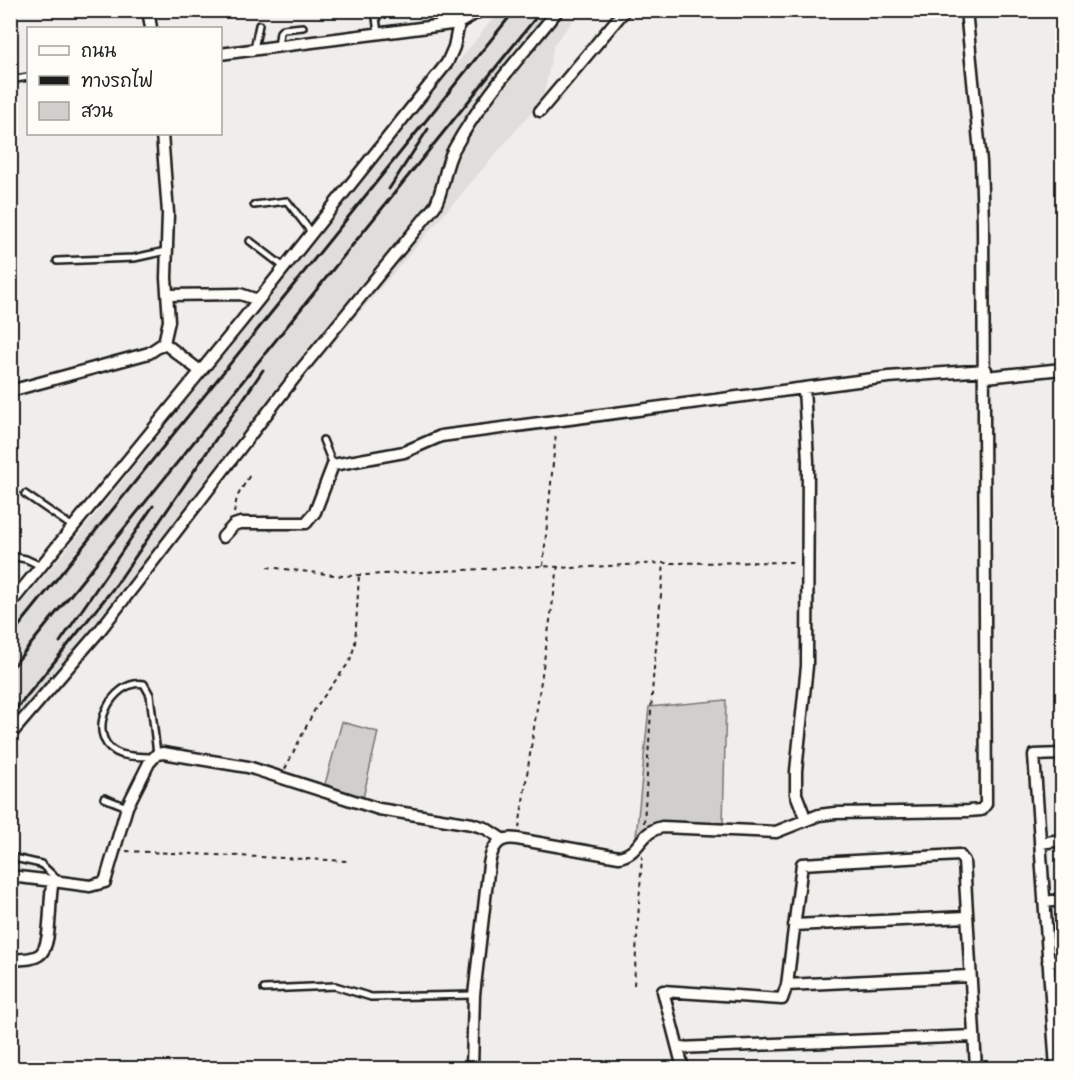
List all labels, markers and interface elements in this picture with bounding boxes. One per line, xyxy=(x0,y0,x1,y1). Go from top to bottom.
legend xyxy=(27,27,222,135)
text: ถนน xyxy=(81,39,116,62)
text: ทางรถไฟ xyxy=(81,68,153,92)
text: สวน xyxy=(81,99,113,122)

